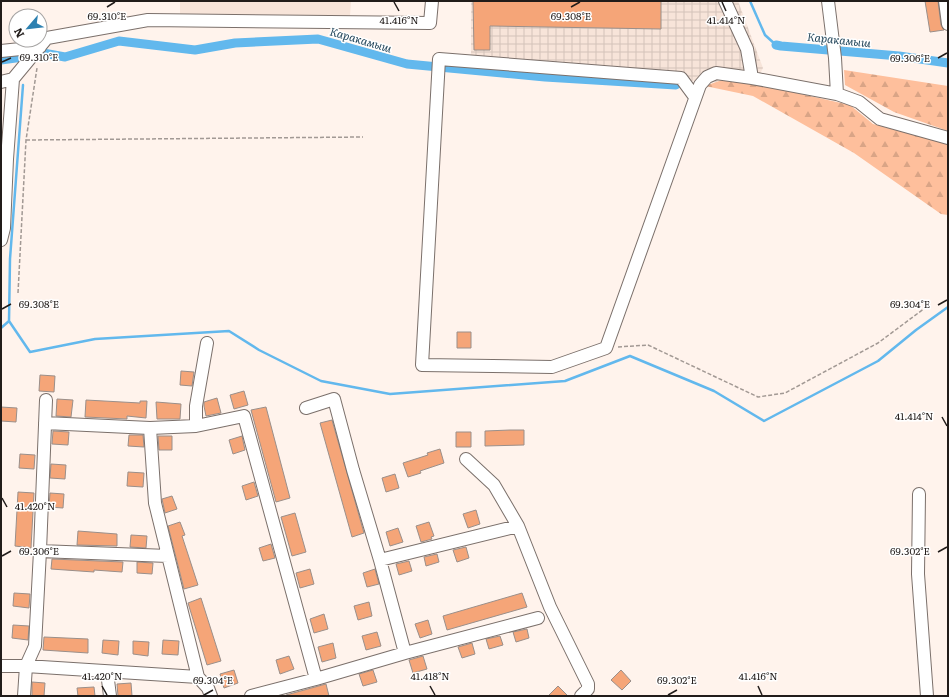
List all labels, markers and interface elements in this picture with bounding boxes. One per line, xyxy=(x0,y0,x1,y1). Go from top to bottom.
north arrow xyxy=(8,8,48,48)
text: 69.310°E xyxy=(88,8,126,23)
text: 69.308°E xyxy=(551,8,591,23)
text: 41.416°N xyxy=(379,12,419,27)
text: 41.414°N xyxy=(707,12,745,27)
water label: Каракамыш xyxy=(328,22,394,56)
text: N xyxy=(9,25,28,41)
water label: Каракамыш xyxy=(806,28,872,50)
text: 69.310°E xyxy=(20,49,58,64)
text: 69.306°E xyxy=(890,50,930,65)
text: 69.308°E xyxy=(19,296,59,311)
text: 69.304°E xyxy=(890,296,930,311)
text: 41.414°N xyxy=(895,408,933,423)
text: 41.420°N xyxy=(15,498,55,513)
text: 69.306°E xyxy=(19,543,59,558)
text: 69.302°E xyxy=(890,543,930,558)
text: 41.420°N xyxy=(82,668,122,683)
text: 41.418°N xyxy=(410,668,450,683)
text: 41.416°N xyxy=(738,668,778,683)
text: 69.304°E xyxy=(193,672,233,687)
text: 69.302°E xyxy=(657,672,697,687)

